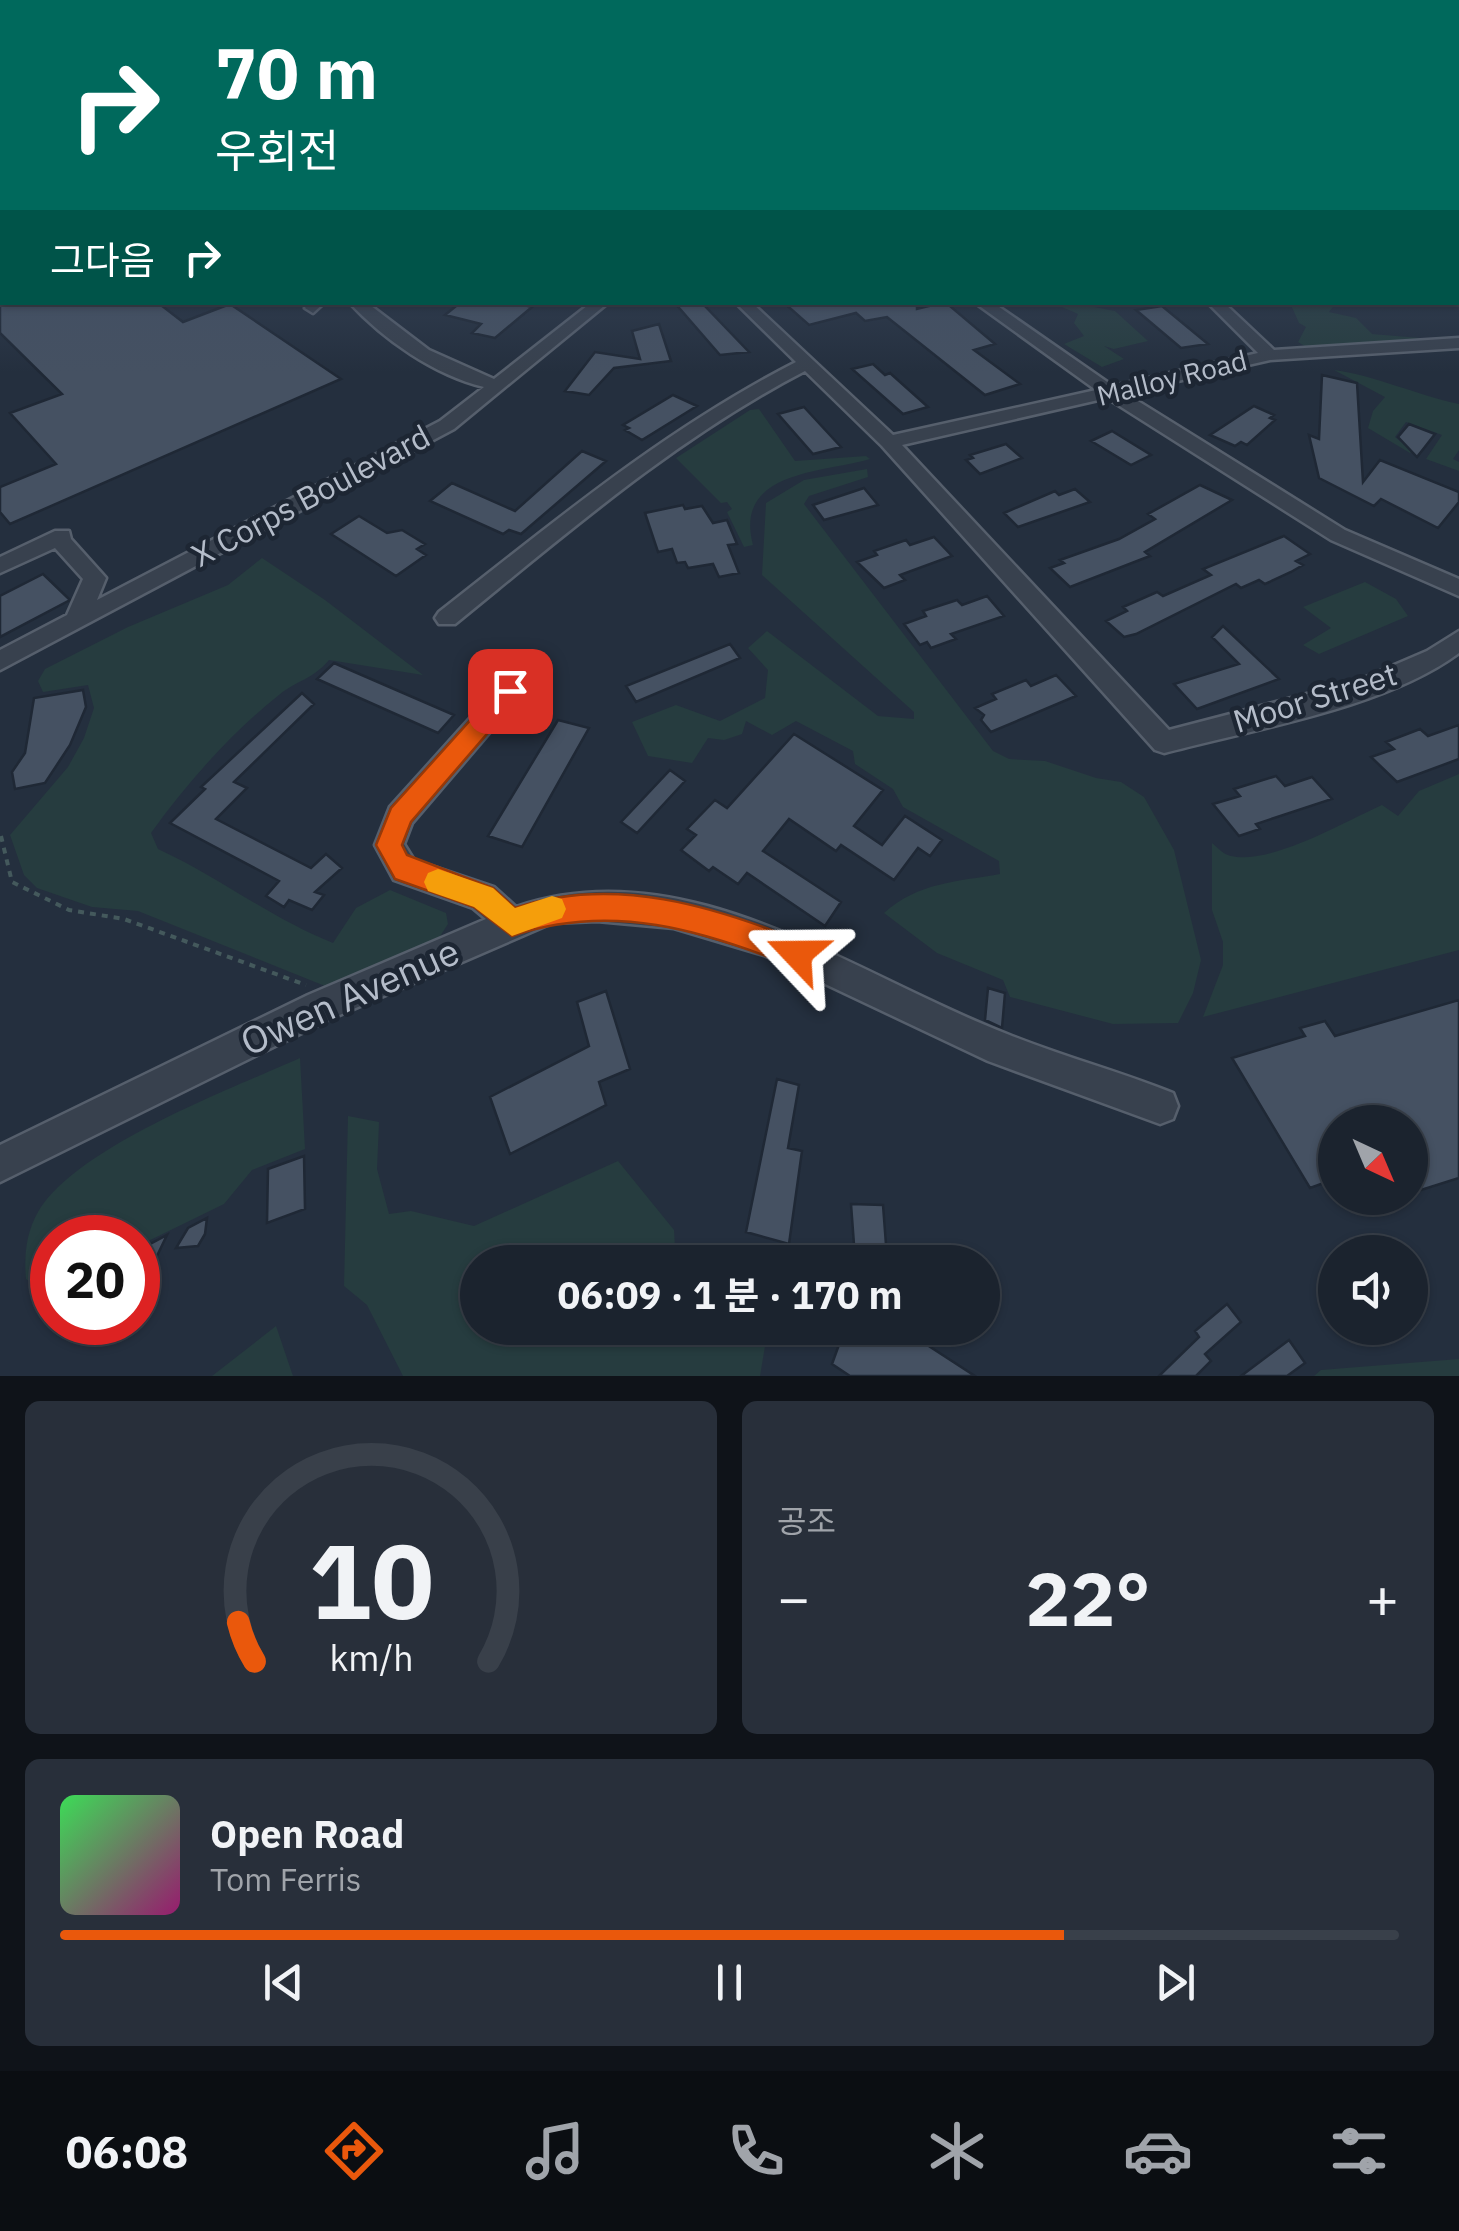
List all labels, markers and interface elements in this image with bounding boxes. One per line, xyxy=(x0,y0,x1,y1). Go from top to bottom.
text: 70 m xyxy=(215,27,378,118)
icon: right xyxy=(50,40,180,170)
text: 우회전 xyxy=(215,121,339,179)
icon: right xyxy=(175,230,230,285)
text: 그다음 xyxy=(50,235,155,284)
street label: Malloy Road xyxy=(1093,341,1251,414)
street label: X Corps Boulevard xyxy=(184,415,437,576)
pin xyxy=(468,649,553,734)
street label: Moor Street xyxy=(1228,652,1402,742)
icon: arrive xyxy=(483,664,538,719)
position arrow xyxy=(745,902,849,1006)
street label: Owen Avenue xyxy=(232,926,466,1066)
north arrow xyxy=(1318,1105,1428,1215)
map controls xyxy=(1318,1105,1428,1345)
speed limit sign: 20 xyxy=(30,1215,160,1345)
button: sound xyxy=(1318,1235,1428,1345)
text: 06:09 · 1 분 · 170 m xyxy=(558,1270,902,1319)
text: 공조 xyxy=(777,1500,836,1542)
text: 10 xyxy=(309,1512,433,1648)
text: 22° xyxy=(1025,1549,1151,1647)
text: − xyxy=(777,1562,810,1633)
text: + xyxy=(1366,1562,1399,1633)
text: km/h xyxy=(329,1634,413,1681)
text: Open Road xyxy=(210,1809,404,1858)
text: Tom Ferris xyxy=(210,1858,361,1900)
icon: previous xyxy=(256,1955,311,2010)
icon: pause xyxy=(702,1955,757,2010)
icon: next xyxy=(1148,1955,1203,2010)
icon: directions xyxy=(319,2116,389,2186)
icon: music xyxy=(520,2116,590,2186)
icon: phone xyxy=(721,2116,791,2186)
icon: climate xyxy=(922,2116,992,2186)
icon: car xyxy=(1123,2116,1193,2186)
icon: filters xyxy=(1324,2116,1394,2186)
text: 06:08 xyxy=(65,2122,188,2180)

